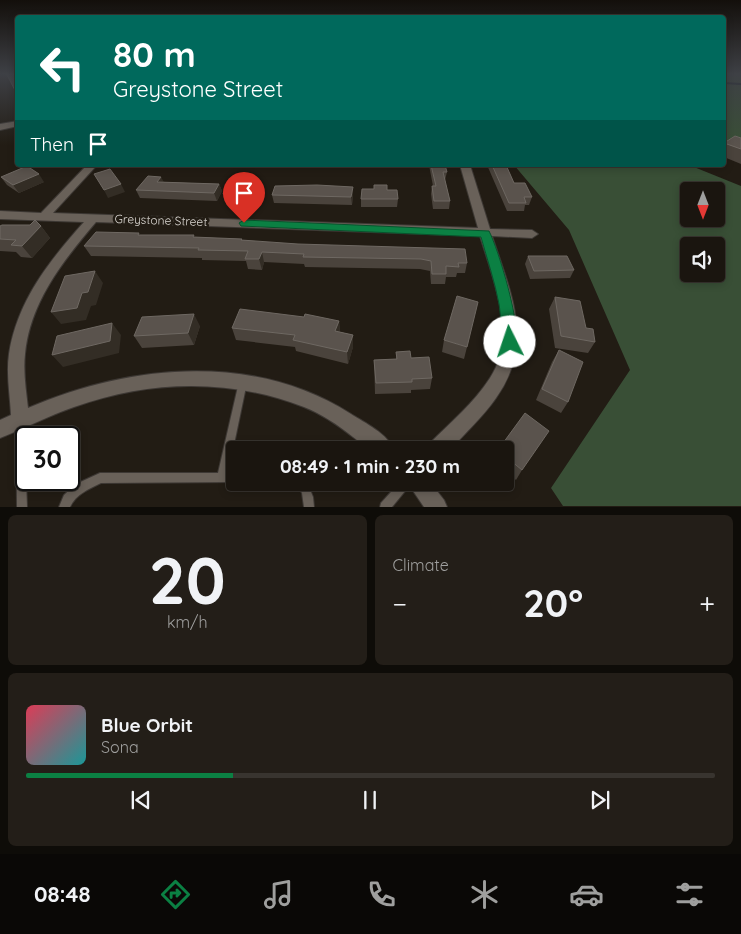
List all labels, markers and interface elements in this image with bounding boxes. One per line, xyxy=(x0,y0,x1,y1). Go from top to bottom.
text: 80 m xyxy=(113,32,196,76)
icon: left xyxy=(30,35,95,100)
text: Greystone Street xyxy=(113,75,283,103)
icon: arrive xyxy=(84,130,112,158)
text: Then xyxy=(30,132,74,156)
pin xyxy=(223,172,265,223)
icon: arrive xyxy=(230,179,258,207)
north arrow xyxy=(680,182,725,228)
map controls xyxy=(680,182,725,282)
street label: Greystone Street xyxy=(114,211,208,229)
button: sound xyxy=(680,237,725,282)
position arrow xyxy=(483,315,535,367)
speed limit sign: 30 xyxy=(15,426,80,491)
text: 08:49 · 1 min · 230 m xyxy=(280,454,460,478)
text: 20 xyxy=(149,539,226,620)
text: Climate xyxy=(393,555,449,575)
text: 20° xyxy=(523,579,583,627)
text: − xyxy=(393,586,407,621)
text: + xyxy=(699,586,715,621)
text: km/h xyxy=(167,612,208,632)
text: Blue Orbit xyxy=(101,713,193,737)
text: Sona xyxy=(101,737,139,757)
icon: previous xyxy=(127,786,155,814)
icon: pause xyxy=(356,786,384,814)
icon: next xyxy=(586,786,614,814)
icon: directions xyxy=(158,877,193,912)
icon: music xyxy=(261,877,296,912)
icon: phone xyxy=(364,877,399,912)
icon: climate xyxy=(467,877,502,912)
icon: car xyxy=(569,877,604,912)
icon: filters xyxy=(672,877,707,912)
text: 08:48 xyxy=(34,880,90,908)

